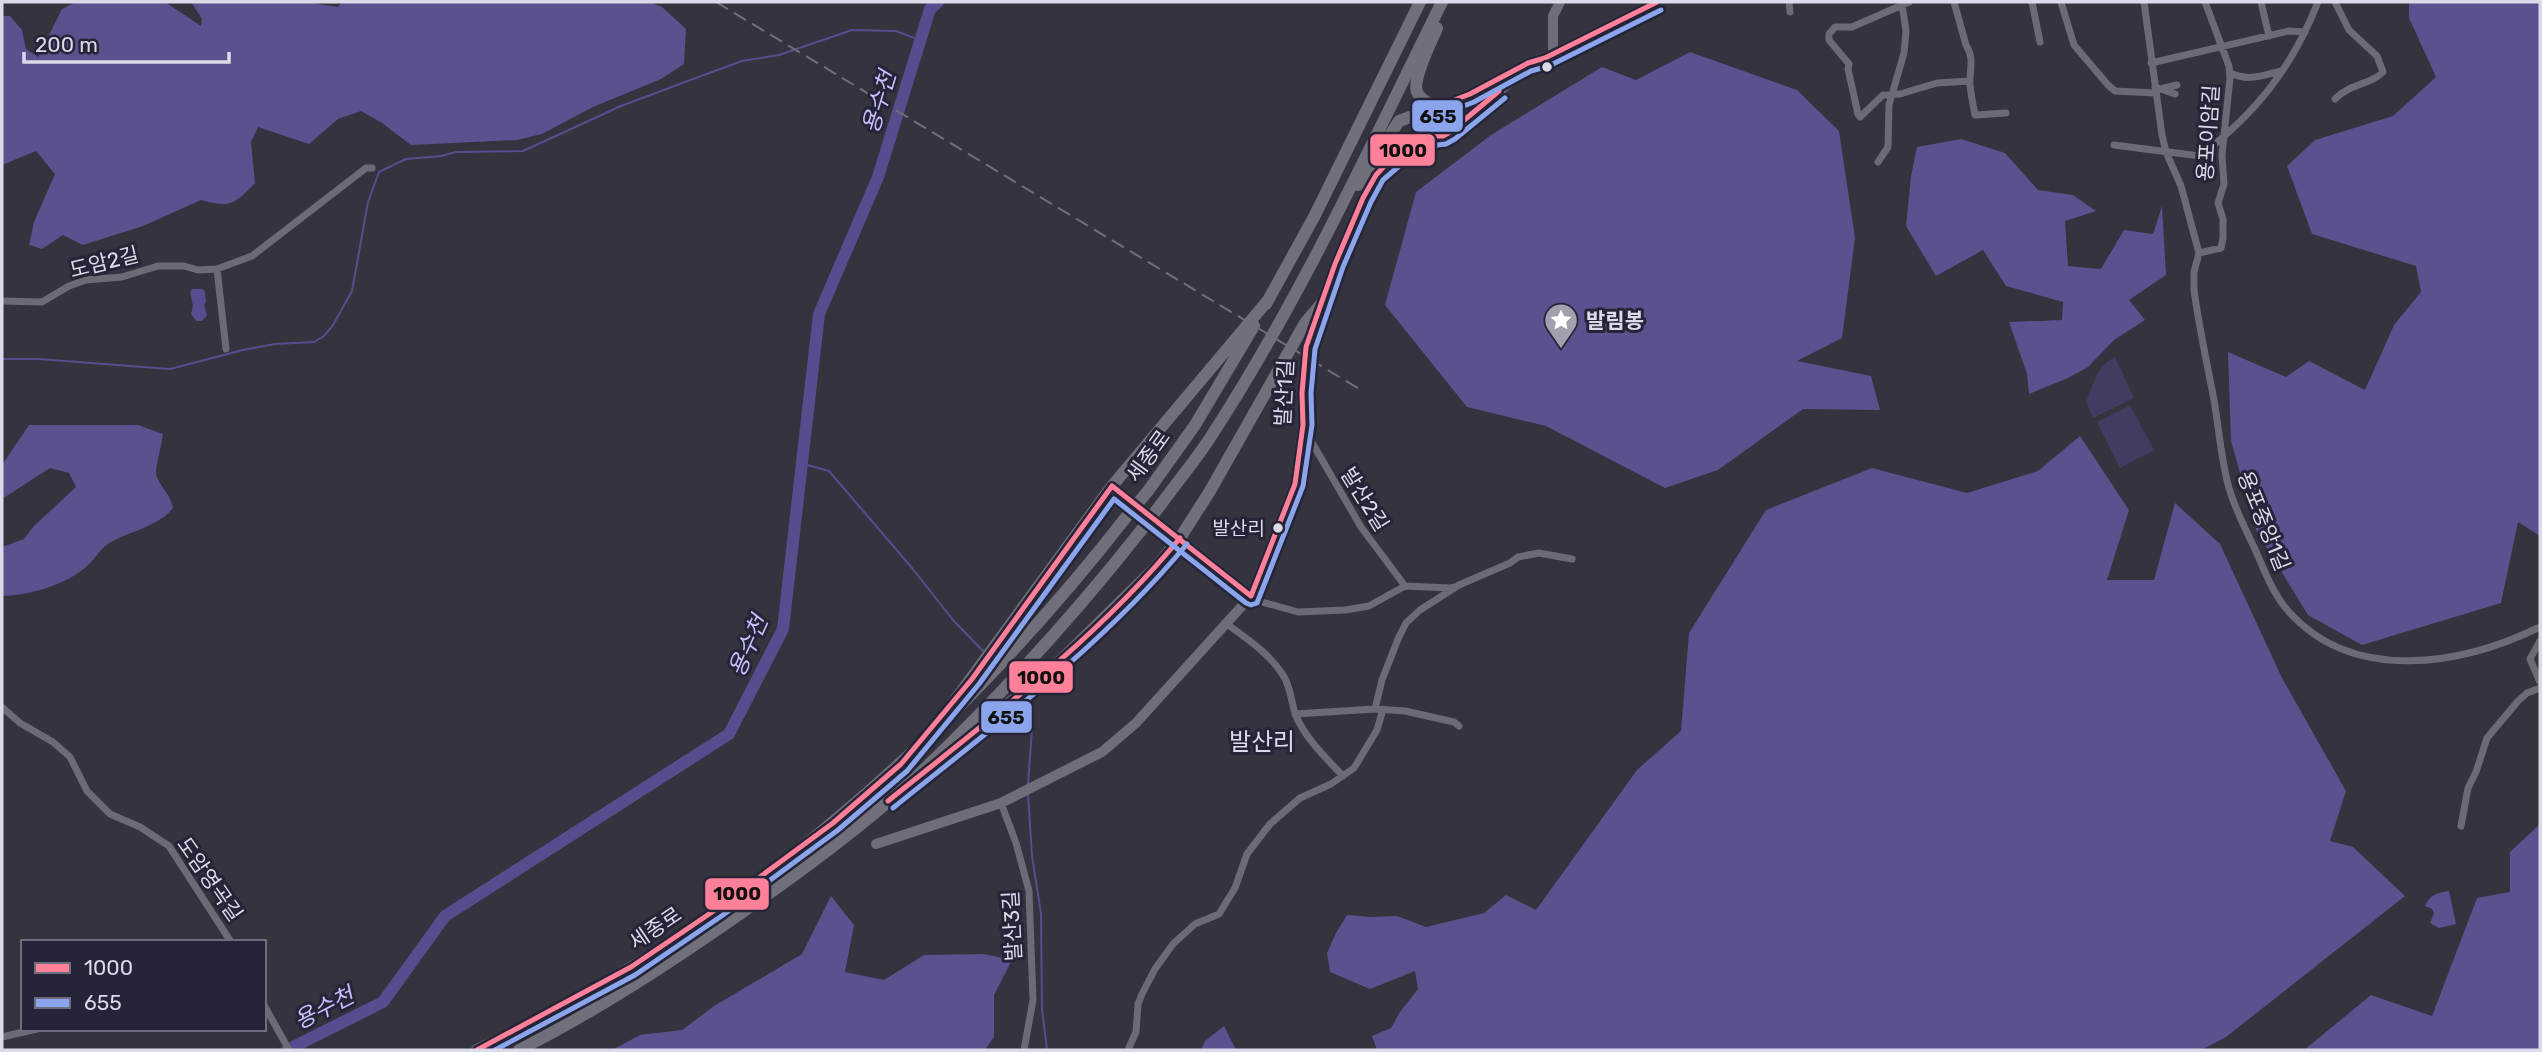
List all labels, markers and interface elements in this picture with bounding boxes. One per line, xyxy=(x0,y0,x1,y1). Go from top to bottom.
scale bar xyxy=(24,21,229,65)
text: 200 m xyxy=(35,32,98,57)
unlabelled marker xyxy=(1540,60,1554,74)
water label: 용수천 xyxy=(856,65,902,136)
street label: 용포이암길 xyxy=(2192,84,2224,182)
line badge: 655 xyxy=(1411,99,1464,133)
text: 655 xyxy=(1420,105,1456,128)
line badge: 1000 xyxy=(1369,133,1436,167)
text: 1000 xyxy=(1379,139,1427,162)
street label: 도암2길 xyxy=(67,241,141,283)
place icon: 발림봉 xyxy=(1542,301,1580,350)
place label: 발림봉 xyxy=(1586,308,1644,333)
street label: 발산1길 xyxy=(1270,359,1298,427)
street label: 세종로 xyxy=(1121,425,1175,487)
street label: 발산2길 xyxy=(1336,463,1394,535)
street label: 용포중앙1길 xyxy=(2233,467,2295,575)
place label: 발산리 xyxy=(1213,517,1265,540)
marker: 발산리 xyxy=(1271,521,1285,535)
water label: 용수천 xyxy=(722,609,775,681)
line badge: 1000 xyxy=(1008,660,1074,694)
text: 1000 xyxy=(1017,666,1065,689)
line badge: 655 xyxy=(980,700,1033,734)
text: 655 xyxy=(988,706,1024,729)
district label: 발산리 xyxy=(1229,728,1295,756)
street label: 도암영곡길 xyxy=(172,832,248,926)
line badge: 1000 xyxy=(704,877,770,911)
text: 1000 xyxy=(713,882,761,905)
street label: 발산3길 xyxy=(998,890,1026,962)
street label: 세종로 xyxy=(624,901,686,955)
legend xyxy=(21,940,266,1031)
text: 1000 xyxy=(84,955,133,980)
water label: 용수천 xyxy=(289,980,361,1035)
text: 655 xyxy=(84,990,122,1015)

